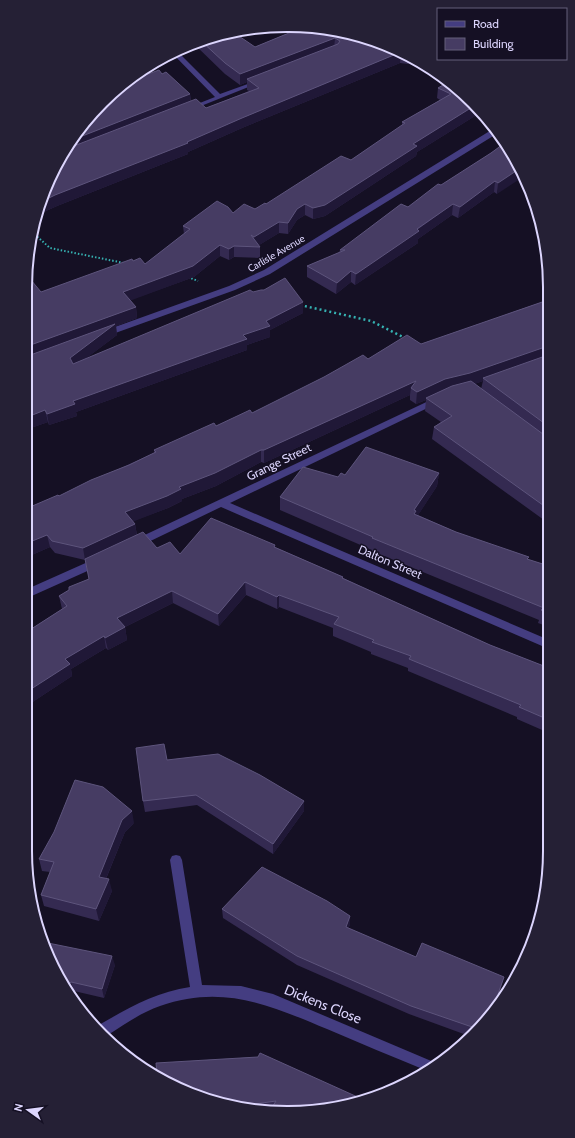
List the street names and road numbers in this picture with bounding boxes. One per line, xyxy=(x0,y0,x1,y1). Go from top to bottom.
street label: Carlisle Avenue xyxy=(245,232,307,275)
street label: Grange Street xyxy=(244,440,313,484)
street label: Dalton Street xyxy=(356,541,424,582)
street label: Dickens Close xyxy=(282,980,364,1028)

